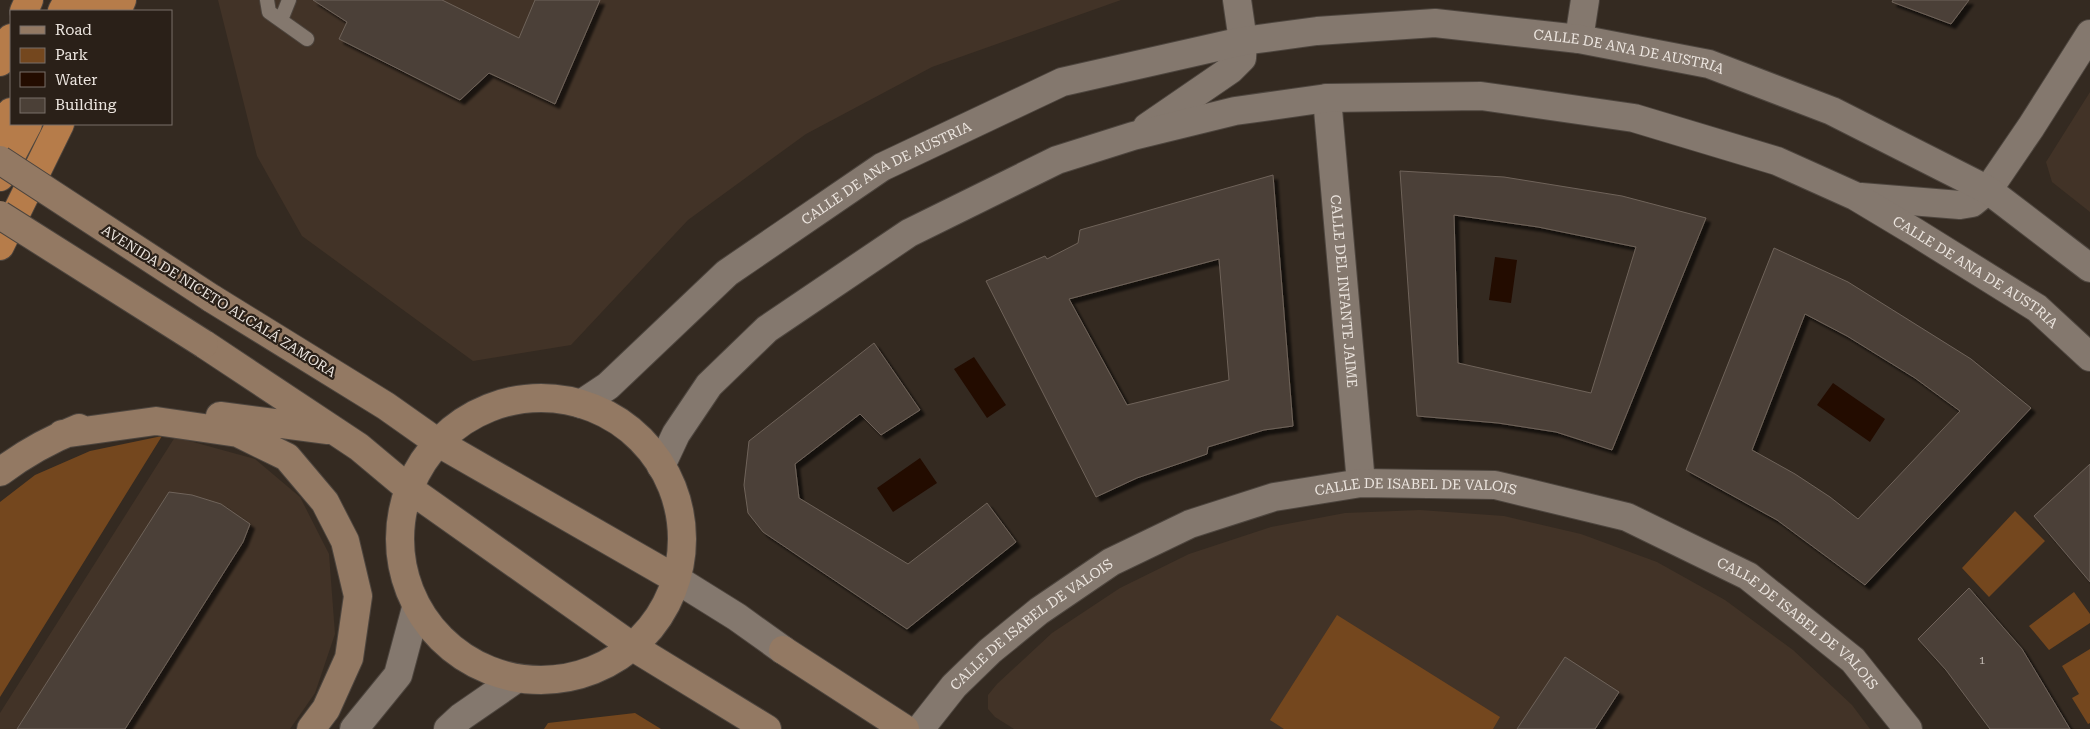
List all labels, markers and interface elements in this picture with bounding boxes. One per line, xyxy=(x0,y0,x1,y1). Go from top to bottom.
legend xyxy=(10,10,172,125)
text: Road xyxy=(55,21,92,39)
street label: CALLE DE ANA DE AUSTRIA xyxy=(1533,26,1727,77)
text: Park xyxy=(55,46,89,64)
text: Water xyxy=(55,71,97,89)
text: Building xyxy=(55,96,117,114)
street label: CALLE DE ANA DE AUSTRIA xyxy=(798,118,974,228)
street label: CALLE DEL INFANTE JAIME xyxy=(1328,194,1361,389)
street label: CALLE DE ANA DE AUSTRIA xyxy=(1890,213,2061,331)
street label: AVENIDA DE NICETO ALCALÁ ZAMORA xyxy=(99,222,339,380)
street label: CALLE DE ISABEL DE VALOIS xyxy=(1313,475,1519,498)
street label: CALLE DE ISABEL DE VALOIS xyxy=(1714,554,1881,693)
street label: CALLE DE ISABEL DE VALOIS xyxy=(947,555,1116,693)
house number: 1 xyxy=(1979,654,1985,667)

